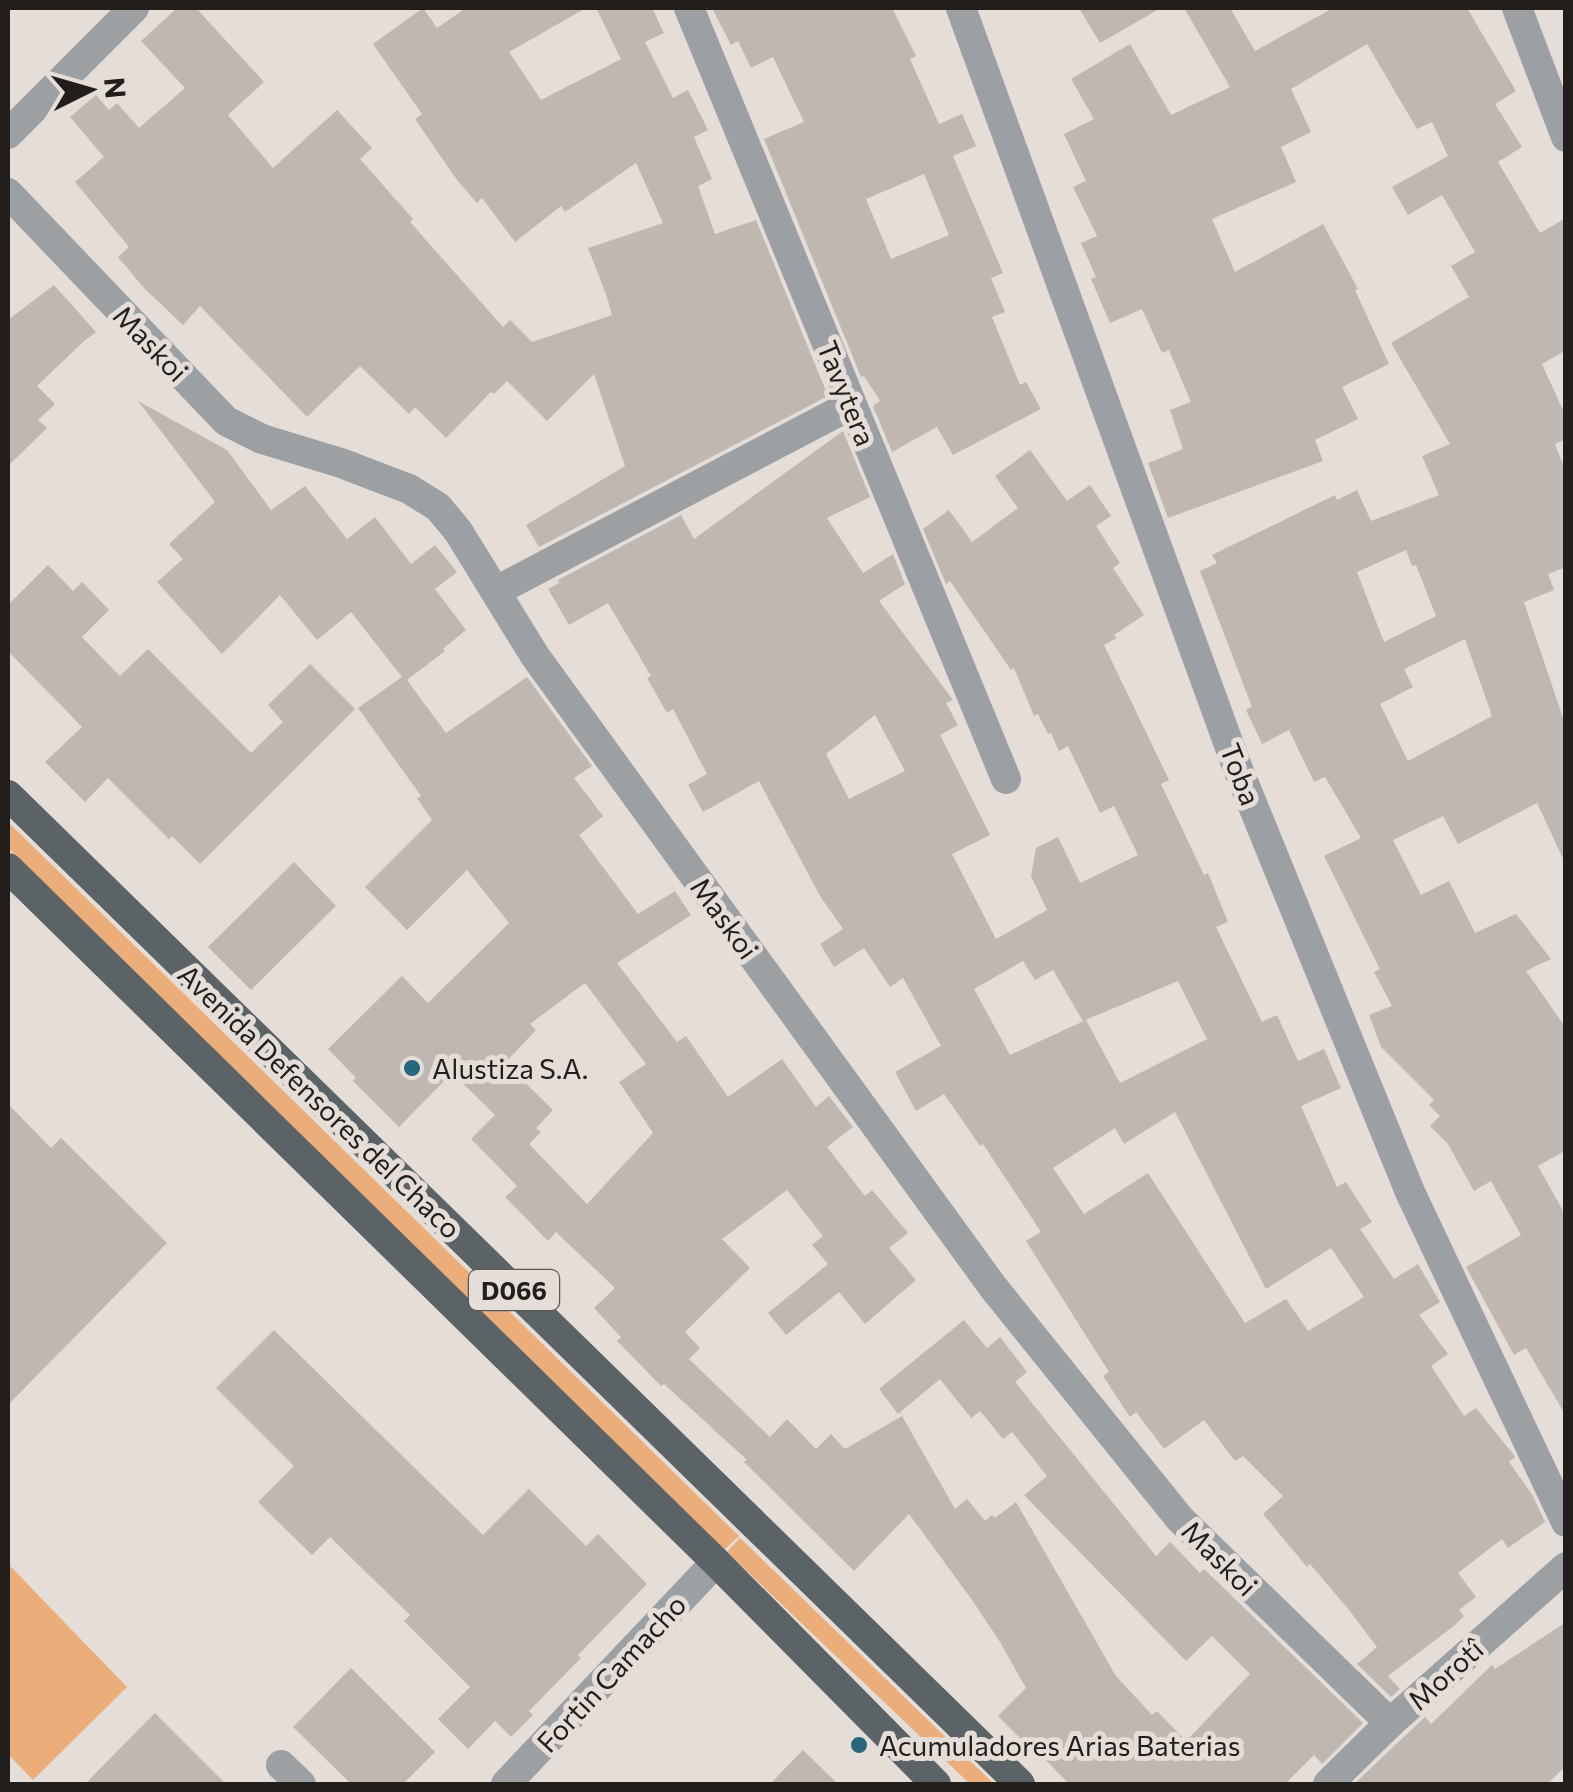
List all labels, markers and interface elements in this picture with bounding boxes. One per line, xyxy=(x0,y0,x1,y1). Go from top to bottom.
north arrow xyxy=(40,40,140,140)
text: N xyxy=(98,76,134,100)
street label: Maskoi xyxy=(107,298,195,388)
street label: Tavytera xyxy=(811,335,883,451)
street label: Toba xyxy=(1214,738,1268,810)
street label: Maskoi xyxy=(684,871,766,965)
street label: Avenida Defensores del Chaco xyxy=(172,957,468,1245)
place label: Alustiza S.A. xyxy=(432,1051,588,1085)
marker: Alustiza S.A. xyxy=(401,1057,423,1079)
road number: D066 xyxy=(469,1270,559,1310)
street label: Maskoi xyxy=(1175,1513,1265,1603)
street label: Fortin Camacho xyxy=(529,1587,693,1759)
street label: Morotî xyxy=(1400,1630,1491,1717)
place label: Acumuladores Arias Baterias xyxy=(879,1728,1240,1762)
marker: Acumuladores Arias Baterias xyxy=(848,1734,870,1756)

